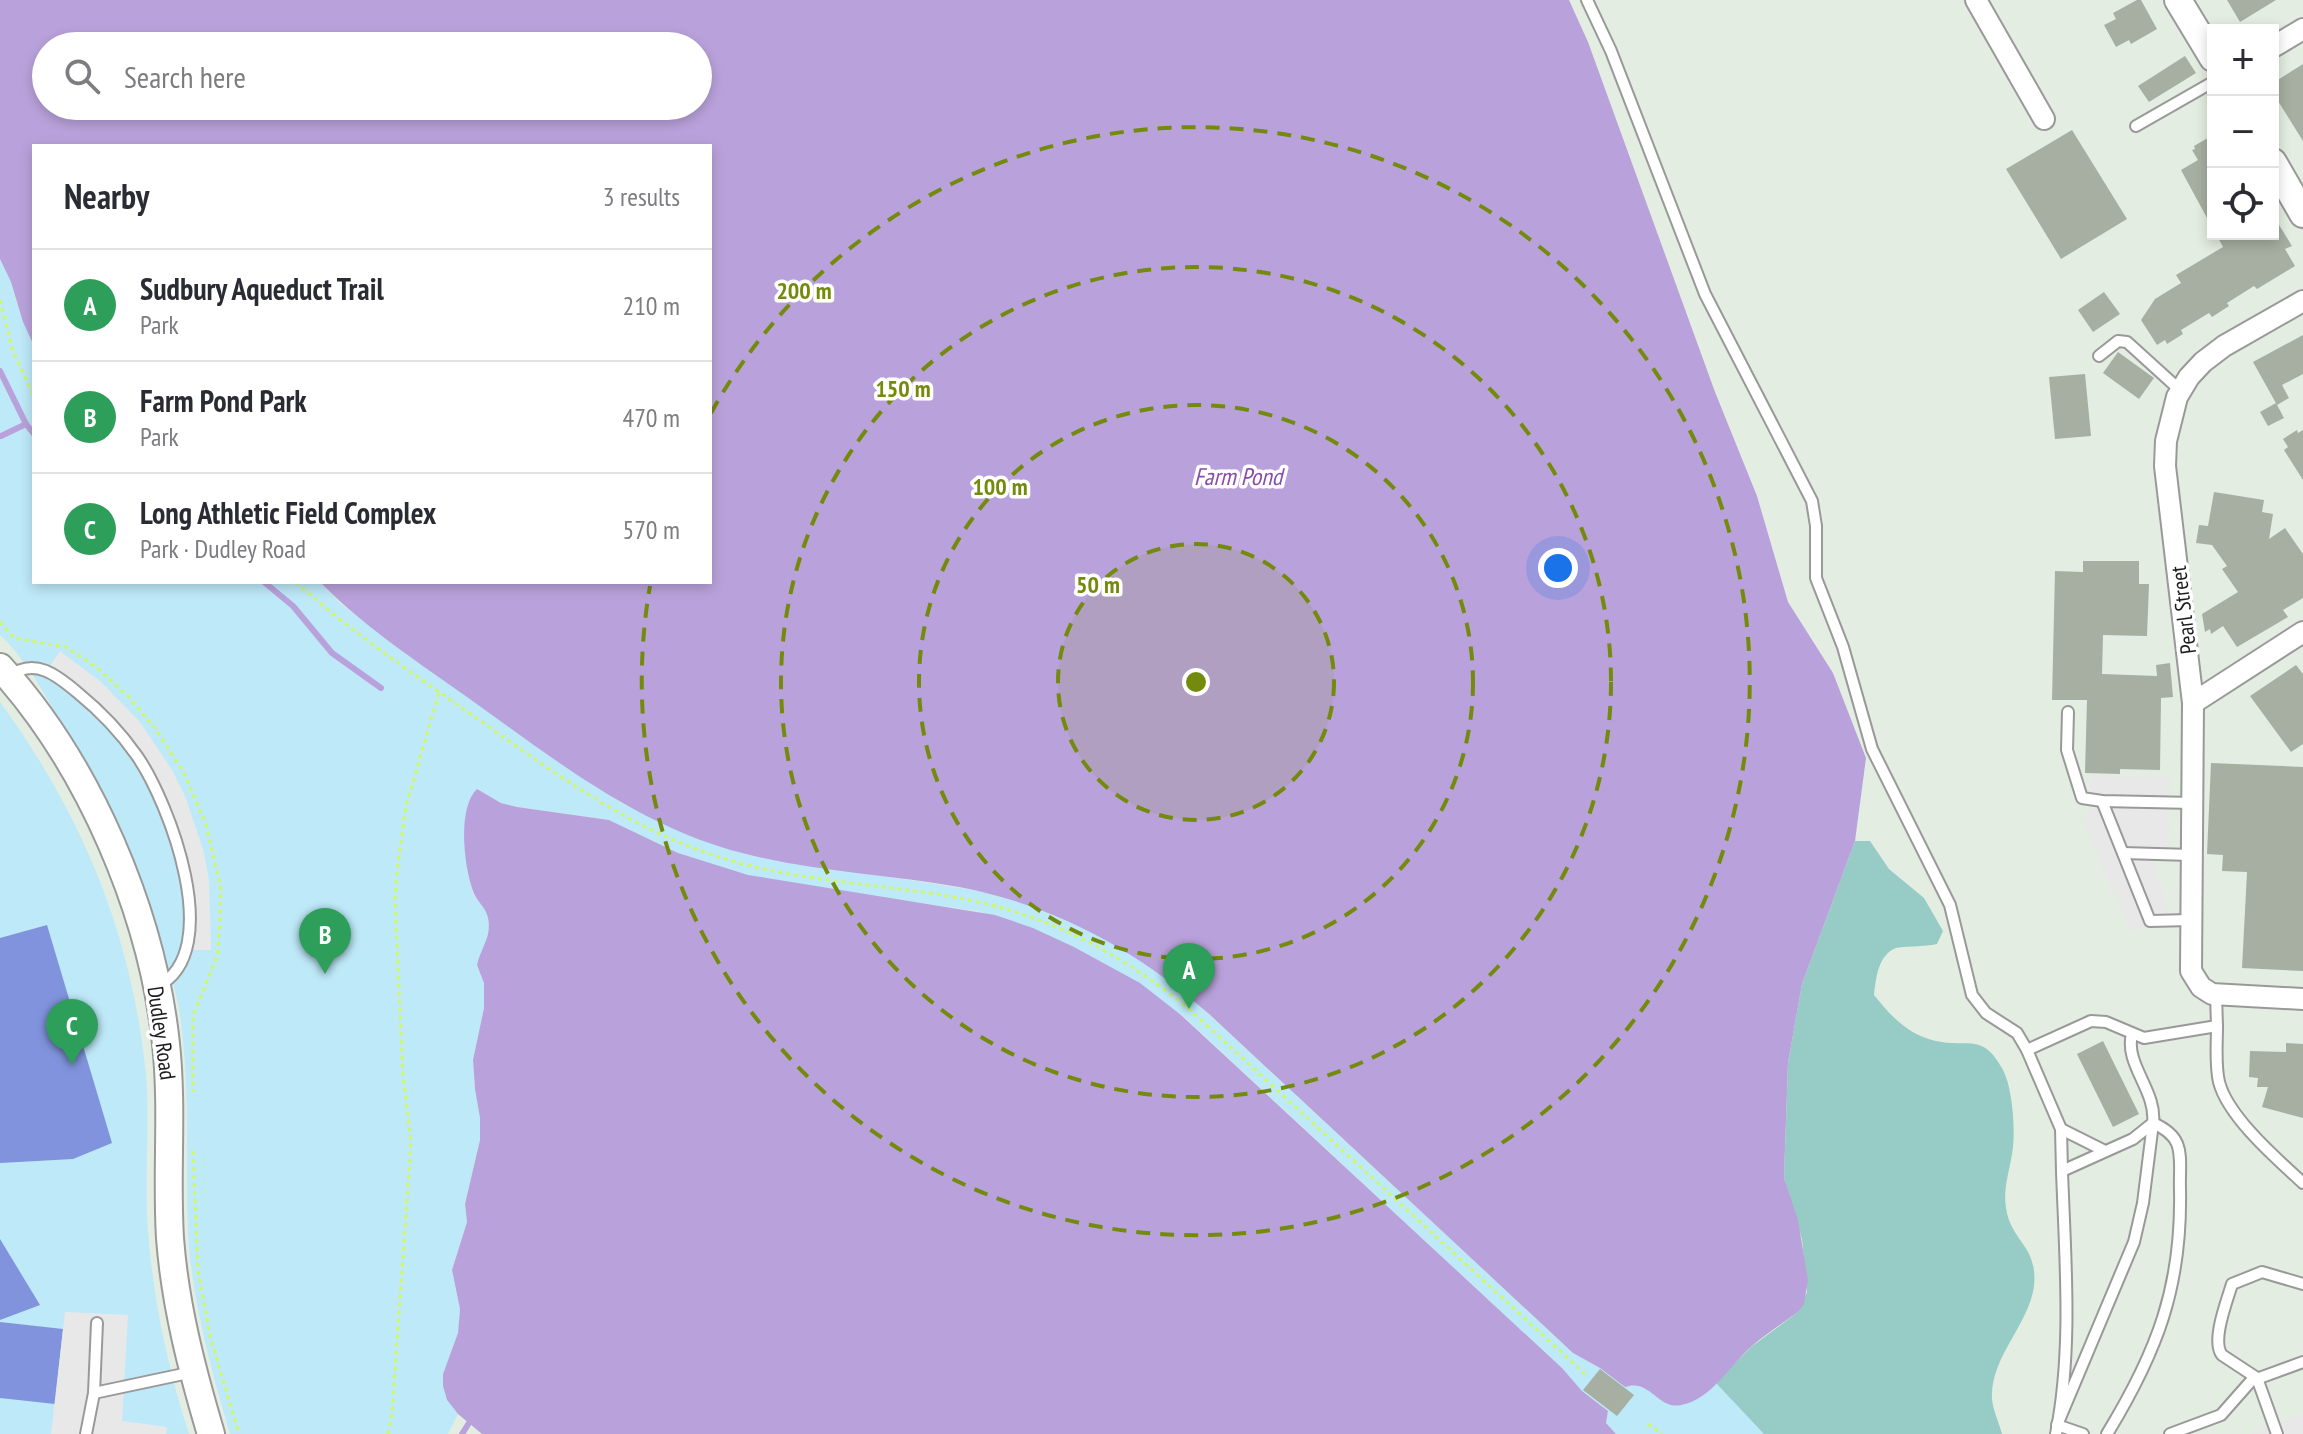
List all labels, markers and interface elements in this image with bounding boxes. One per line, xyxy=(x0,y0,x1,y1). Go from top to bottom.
map controls xyxy=(2207,24,2279,240)
button: + xyxy=(2207,24,2279,96)
search box xyxy=(32,32,712,120)
icon: search xyxy=(60,54,104,98)
text: Search here xyxy=(124,57,246,96)
button: − xyxy=(2207,96,2279,168)
button: locate xyxy=(2207,168,2279,240)
text: Nearby xyxy=(64,174,149,218)
text: 3 results xyxy=(603,180,680,213)
text: Sudbury Aqueduct Trail xyxy=(140,269,384,308)
text: 200 m xyxy=(776,275,832,306)
text: A xyxy=(83,289,97,322)
text: 210 m xyxy=(622,289,680,322)
text: Park xyxy=(140,308,179,341)
text: 150 m xyxy=(875,373,931,404)
text: Farm Pond Park xyxy=(140,381,307,420)
text: B xyxy=(84,401,96,434)
text: 470 m xyxy=(622,401,680,434)
text: Park xyxy=(140,420,179,453)
water label: Farm Pond xyxy=(1194,461,1286,492)
text: 100 m xyxy=(972,471,1028,502)
text: Long Athletic Field Complex xyxy=(140,493,436,532)
text: C xyxy=(84,513,96,546)
text: 570 m xyxy=(622,513,680,546)
text: Park · Dudley Road xyxy=(140,532,306,565)
your location xyxy=(1538,548,1578,588)
street label: Pearl Street xyxy=(2164,564,2202,656)
text: 50 m xyxy=(1076,569,1120,600)
centre of rings xyxy=(1182,668,1210,696)
pin: B xyxy=(299,908,351,974)
pin: A xyxy=(1163,943,1215,1009)
street label: Dudley Road xyxy=(142,984,182,1082)
pin: C xyxy=(46,999,98,1065)

